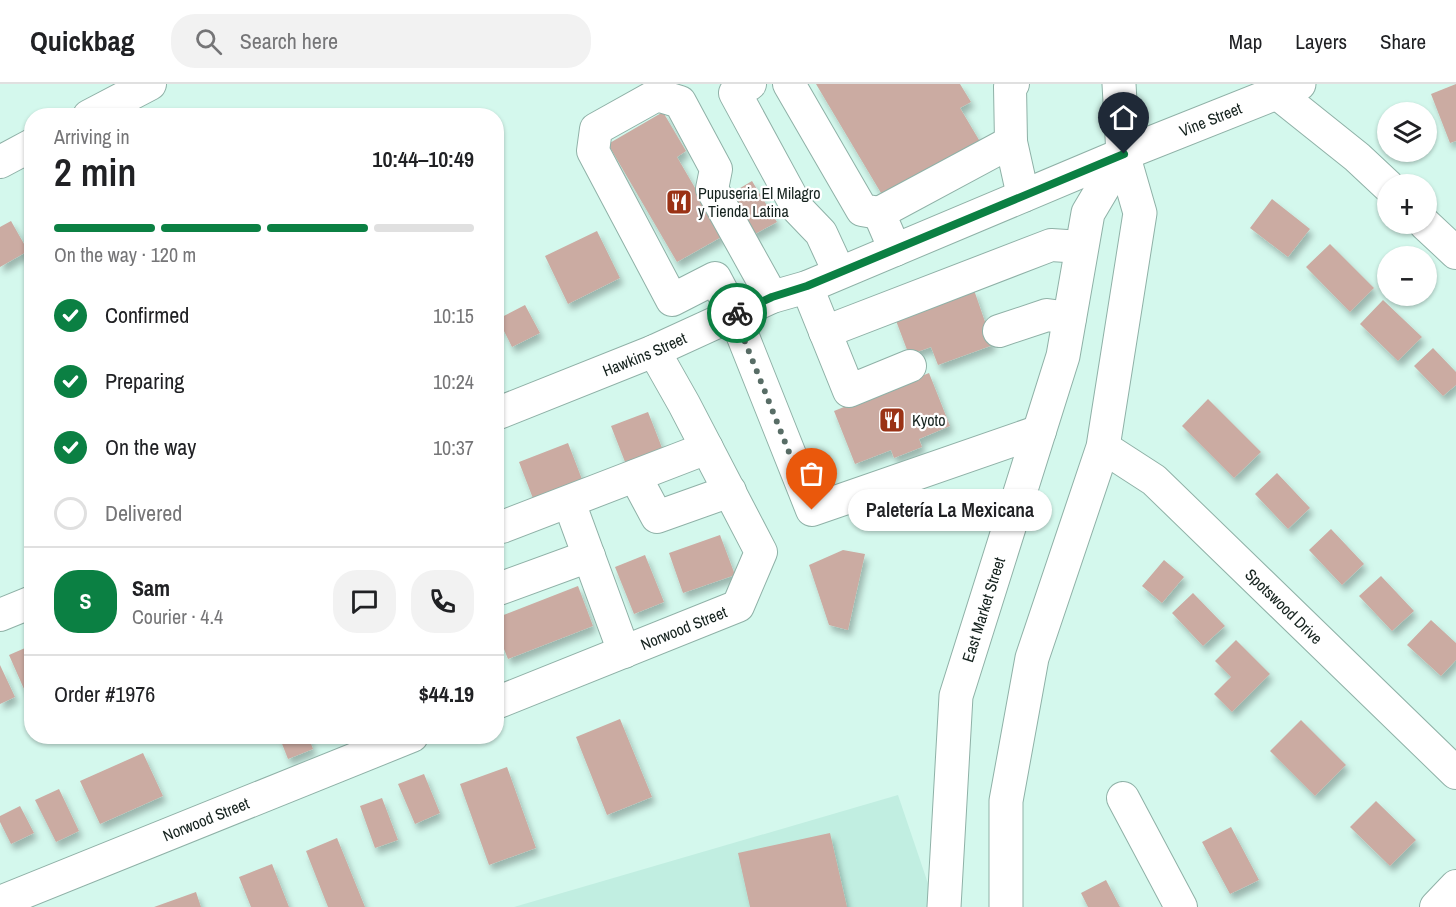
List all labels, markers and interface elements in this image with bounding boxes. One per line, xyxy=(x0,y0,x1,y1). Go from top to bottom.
search box xyxy=(171,14,591,68)
text: Quickbag xyxy=(30,22,135,60)
icon: search xyxy=(192,25,225,58)
text: Search here xyxy=(240,26,338,56)
text: Map xyxy=(1229,27,1262,56)
text: Layers xyxy=(1295,27,1347,56)
text: Share xyxy=(1380,27,1426,56)
pin xyxy=(1098,92,1149,154)
street label: Vine Street xyxy=(1176,97,1245,142)
icon: home xyxy=(1107,101,1140,134)
map controls xyxy=(1377,102,1437,306)
button: layers xyxy=(1377,102,1437,162)
text: Arriving in xyxy=(54,123,130,150)
text: 10:44–10:49 xyxy=(372,144,474,174)
text: 2 min xyxy=(54,146,136,198)
button: + xyxy=(1377,174,1437,234)
place label: Pupuseria El Milagro y Tienda Latina xyxy=(698,182,821,222)
restaurant icon: Pupuseria El Milagro y Tienda Latina xyxy=(664,187,694,217)
text: On the way · 120 m xyxy=(54,241,196,268)
button: − xyxy=(1377,246,1437,306)
courier xyxy=(707,283,767,343)
icon: bike xyxy=(721,297,754,330)
icon: check xyxy=(54,299,87,332)
text: Confirmed xyxy=(105,300,189,330)
text: 10:15 xyxy=(433,302,474,329)
street label: Hawkins Street xyxy=(599,327,690,381)
icon: check xyxy=(54,365,87,398)
text: Preparing xyxy=(105,366,184,396)
text: 10:24 xyxy=(433,368,474,395)
restaurant icon: Kyoto xyxy=(877,405,907,435)
place label: Kyoto xyxy=(912,409,946,431)
icon: check xyxy=(54,431,87,464)
text: On the way xyxy=(105,432,196,462)
text: 10:37 xyxy=(433,434,474,461)
pin xyxy=(786,448,837,510)
icon: bag xyxy=(795,457,828,490)
callout: Paletería La Mexicana xyxy=(848,489,1052,531)
text: Paletería La Mexicana xyxy=(866,496,1034,523)
text: Delivered xyxy=(105,498,182,528)
street label: East Market Street xyxy=(956,554,1010,665)
street label: Spotswood Drive xyxy=(1241,564,1328,649)
button: chat xyxy=(333,570,396,633)
button: phone xyxy=(411,570,474,633)
text: Sam xyxy=(132,573,170,603)
text: S xyxy=(79,586,92,616)
street label: Norwood Street xyxy=(637,601,730,655)
text: Courier · 4.4 xyxy=(132,603,223,630)
text: Order #1976 xyxy=(54,679,155,709)
text: $44.19 xyxy=(419,679,474,709)
street label: Norwood Street xyxy=(159,792,253,846)

